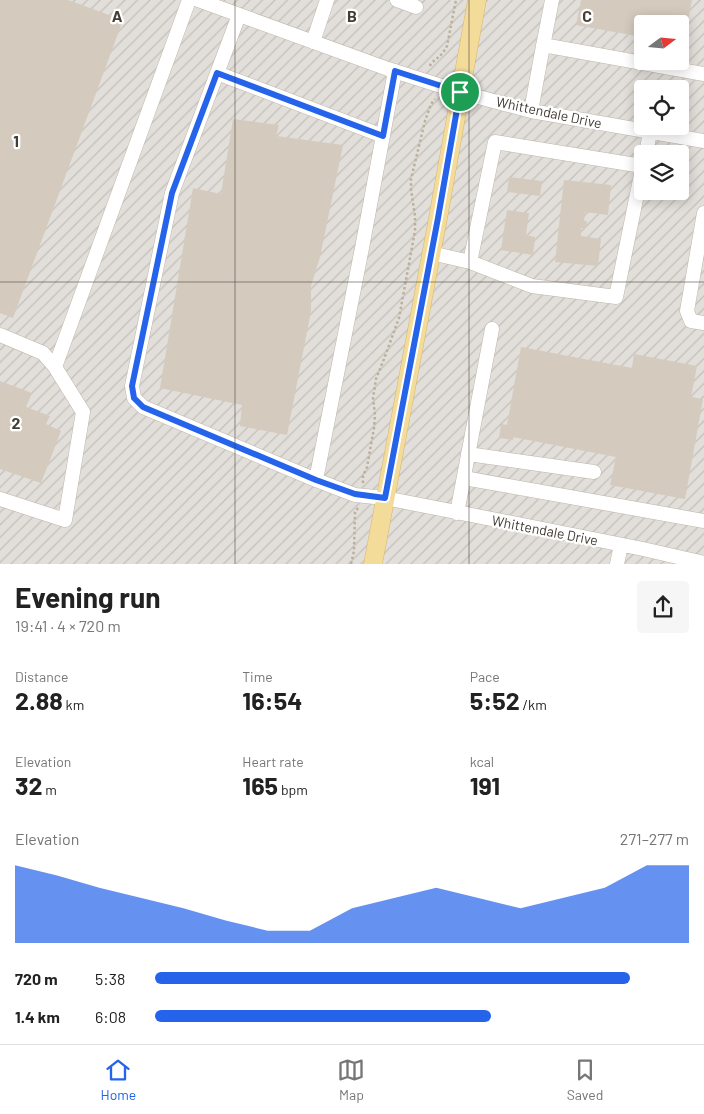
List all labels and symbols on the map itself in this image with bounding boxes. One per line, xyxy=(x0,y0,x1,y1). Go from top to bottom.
text: A xyxy=(112,6,123,25)
text: B xyxy=(347,6,357,25)
text: C xyxy=(582,6,592,25)
north arrow xyxy=(634,15,689,70)
pin xyxy=(439,71,481,113)
street label: Whittendale Drive xyxy=(495,92,603,132)
text: 1 xyxy=(13,131,19,150)
text: 2 xyxy=(12,413,21,432)
street label: Whittendale Drive xyxy=(490,511,600,549)

